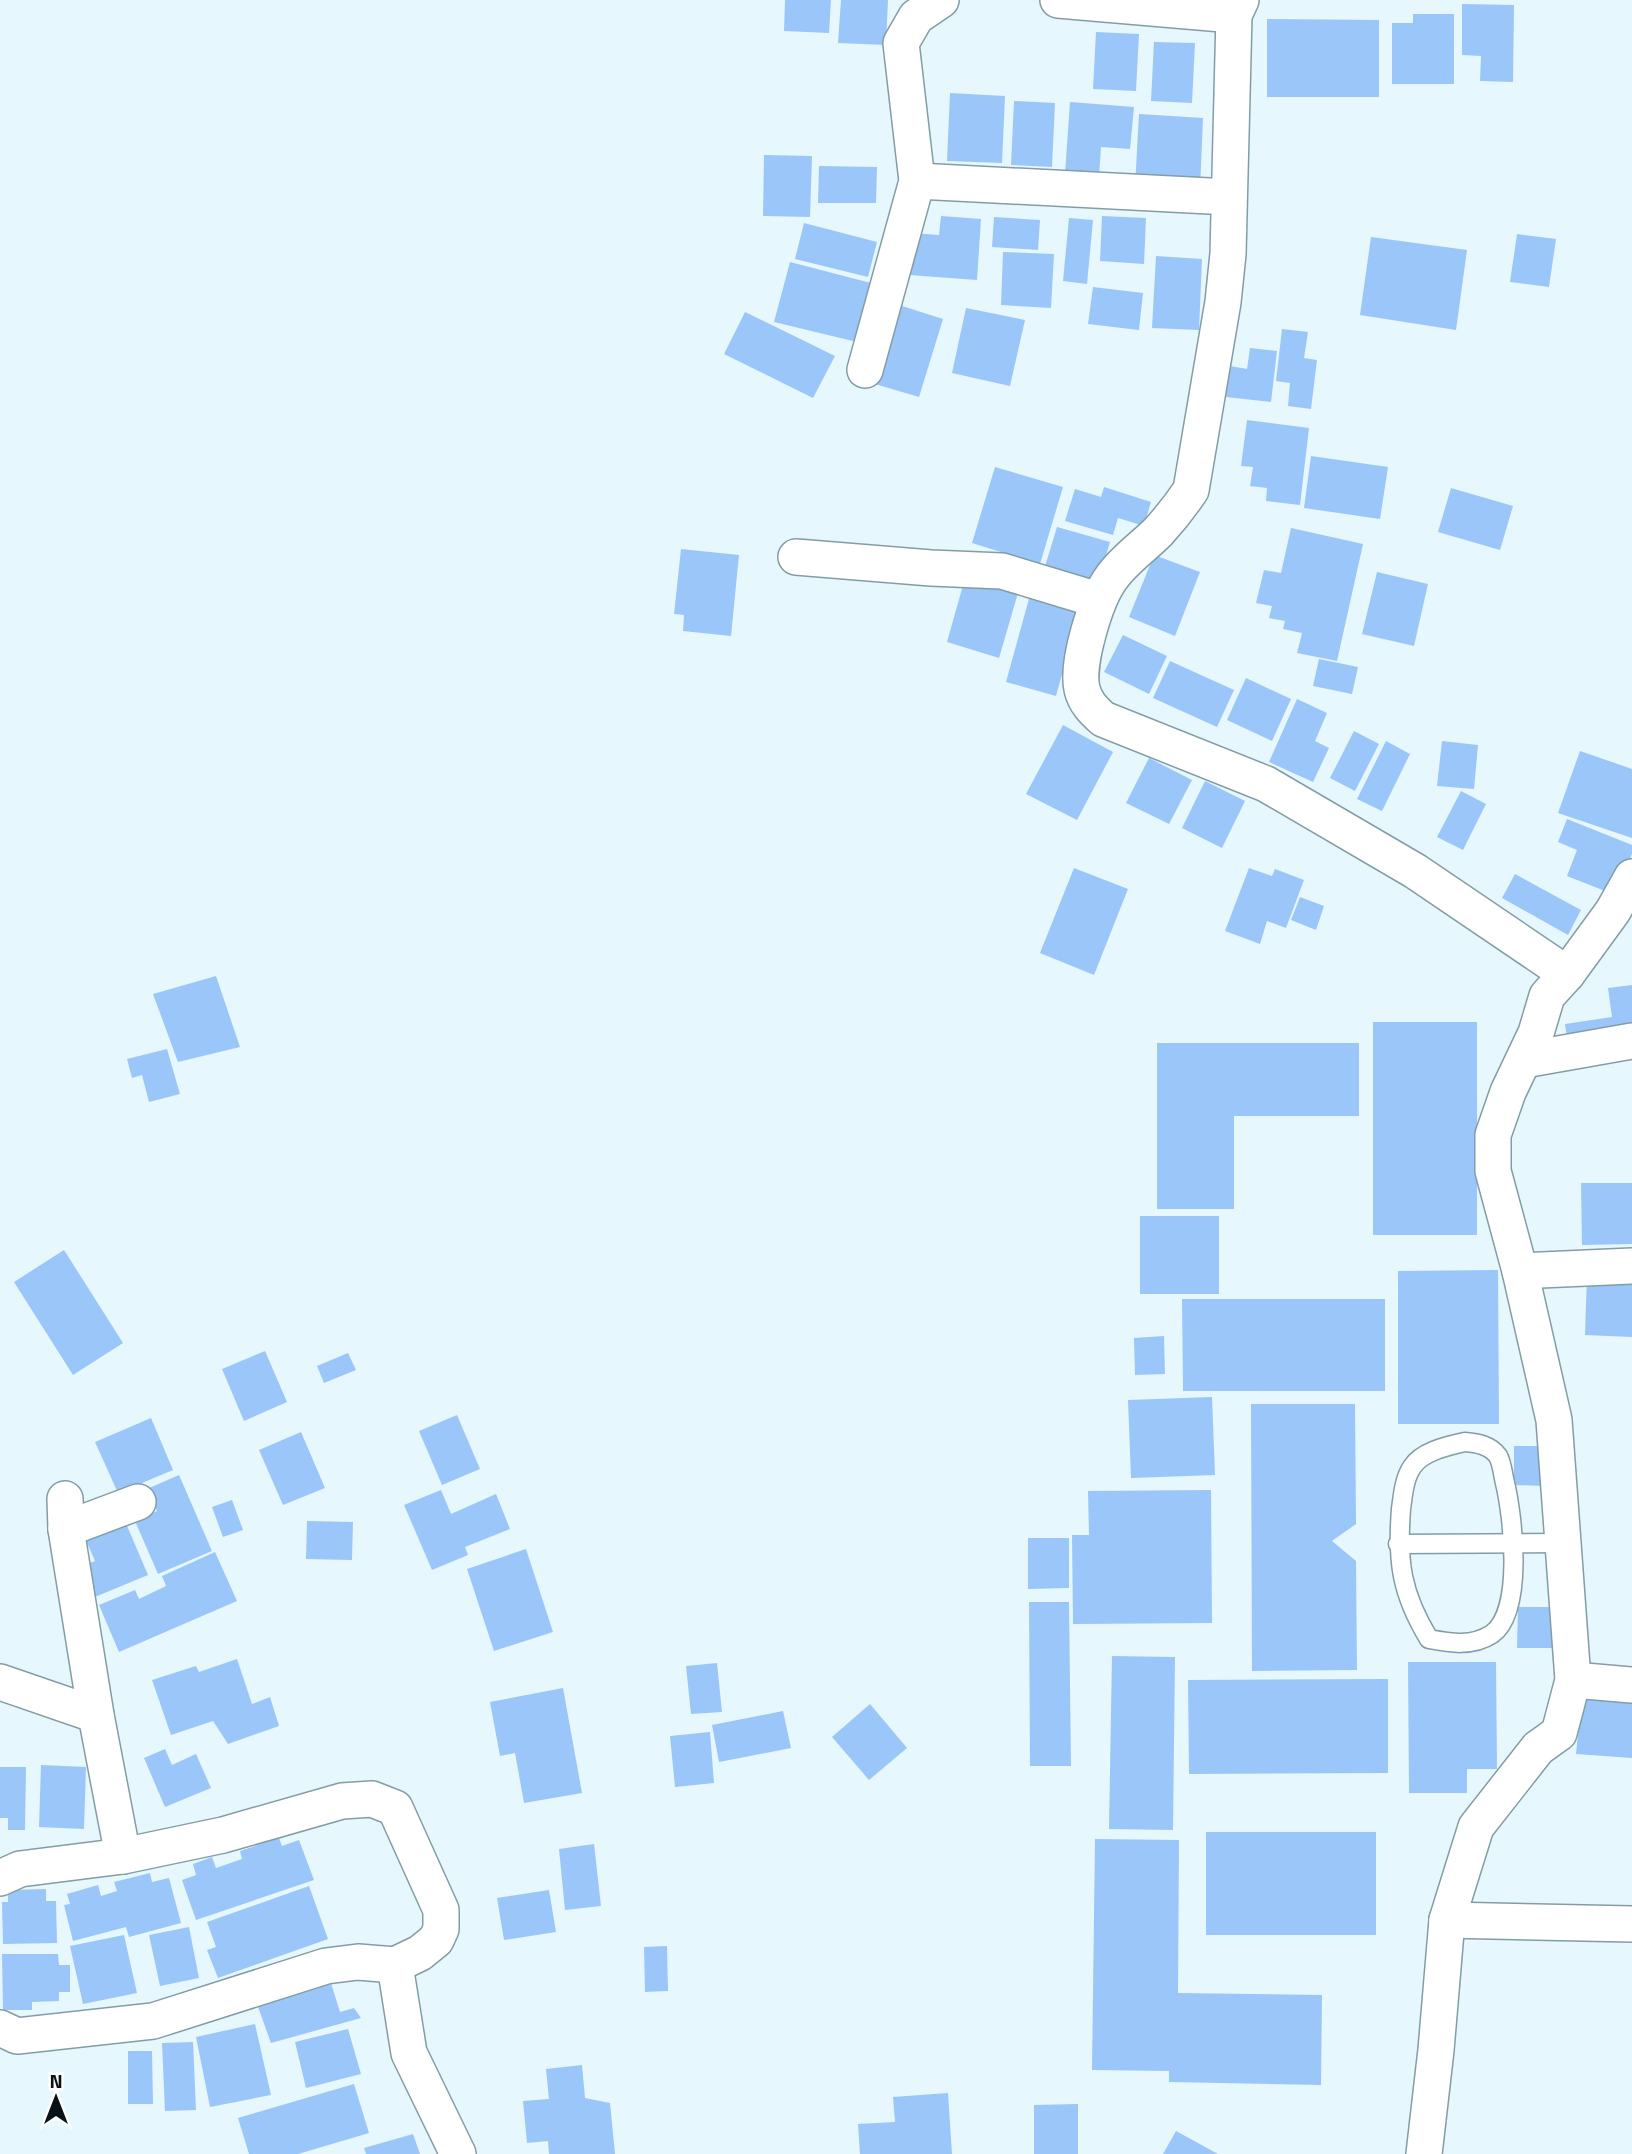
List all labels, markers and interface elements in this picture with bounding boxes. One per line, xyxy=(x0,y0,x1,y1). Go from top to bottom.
north arrow xyxy=(21,2063,91,2133)
text: N xyxy=(49,2066,63,2095)

